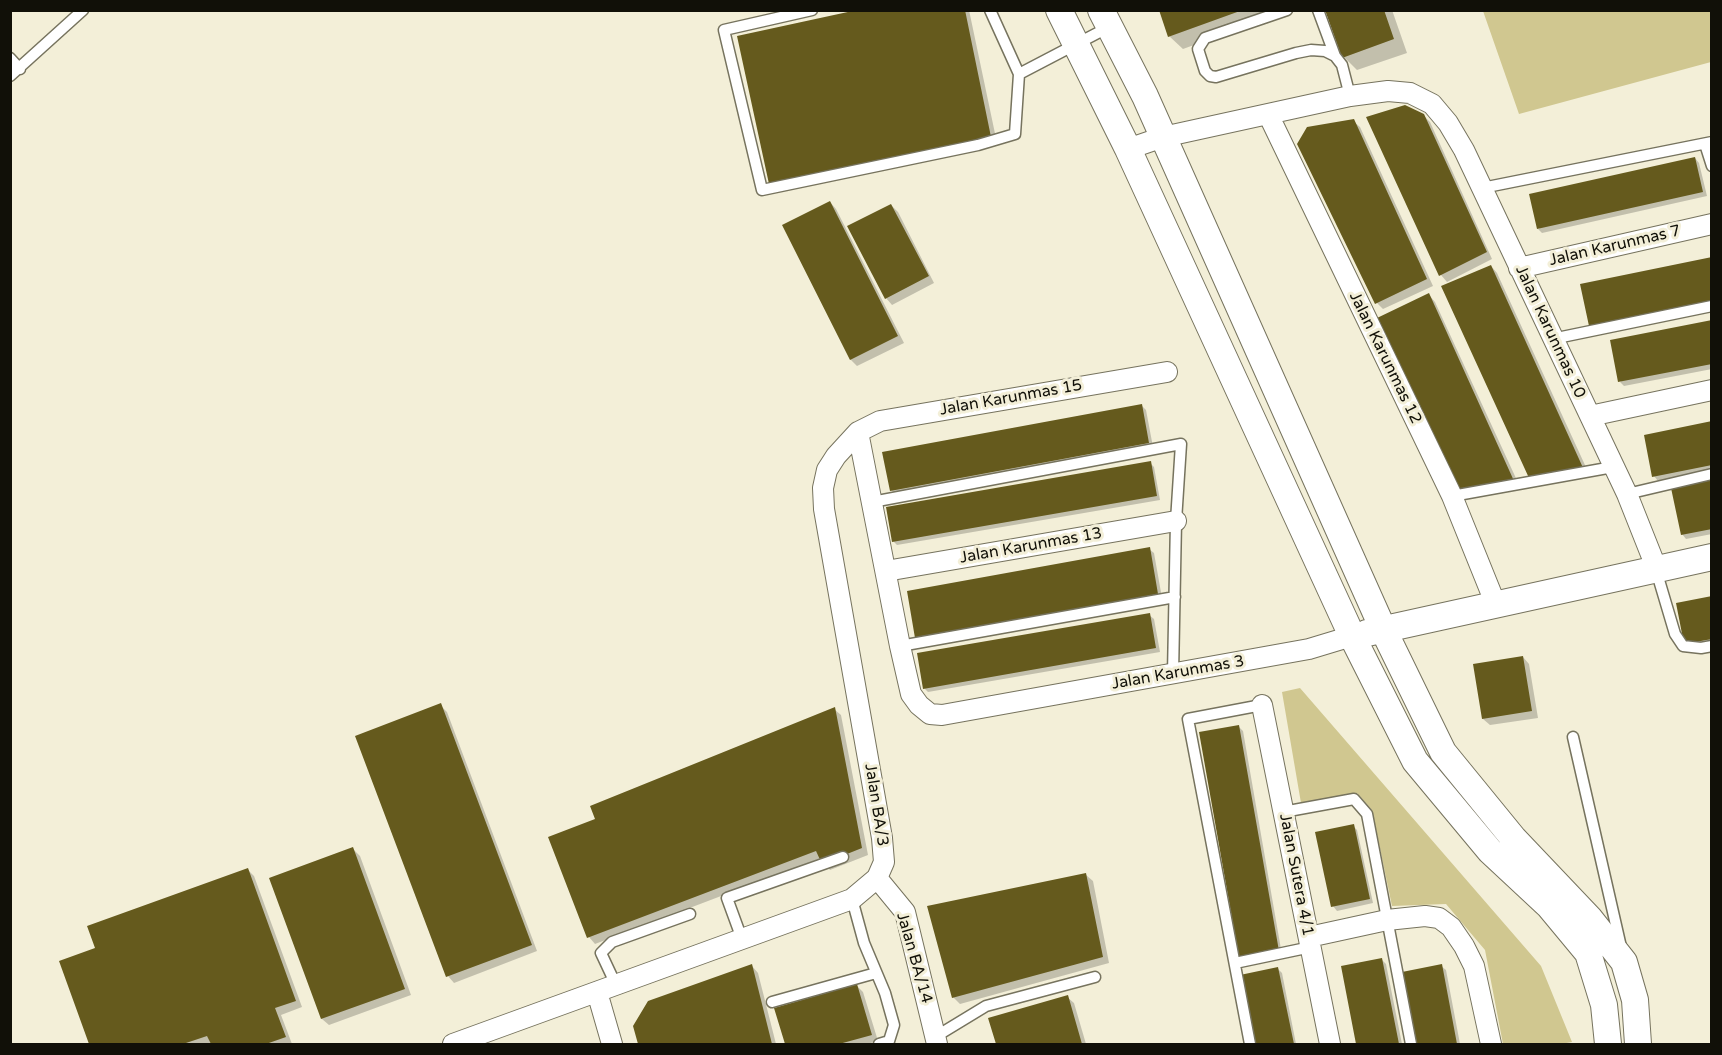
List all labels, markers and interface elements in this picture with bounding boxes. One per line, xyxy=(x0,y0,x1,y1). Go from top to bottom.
street label: Jalan Karunmas 7 xyxy=(1547,222,1683,270)
street label: Jalan Karunmas 10 xyxy=(1511,263,1589,401)
street label: Jalan Karunmas 12 xyxy=(1345,289,1425,427)
street label: Jalan Karunmas 15 xyxy=(938,376,1084,420)
street label: Jalan Karunmas 13 xyxy=(958,524,1104,568)
street label: Jalan Karunmas 3 xyxy=(1110,652,1246,694)
street label: Jalan BA/3 xyxy=(860,762,892,848)
street label: Jalan Sutera 4/1 xyxy=(1275,812,1317,938)
street label: Jalan BA/14 xyxy=(892,910,936,1006)

